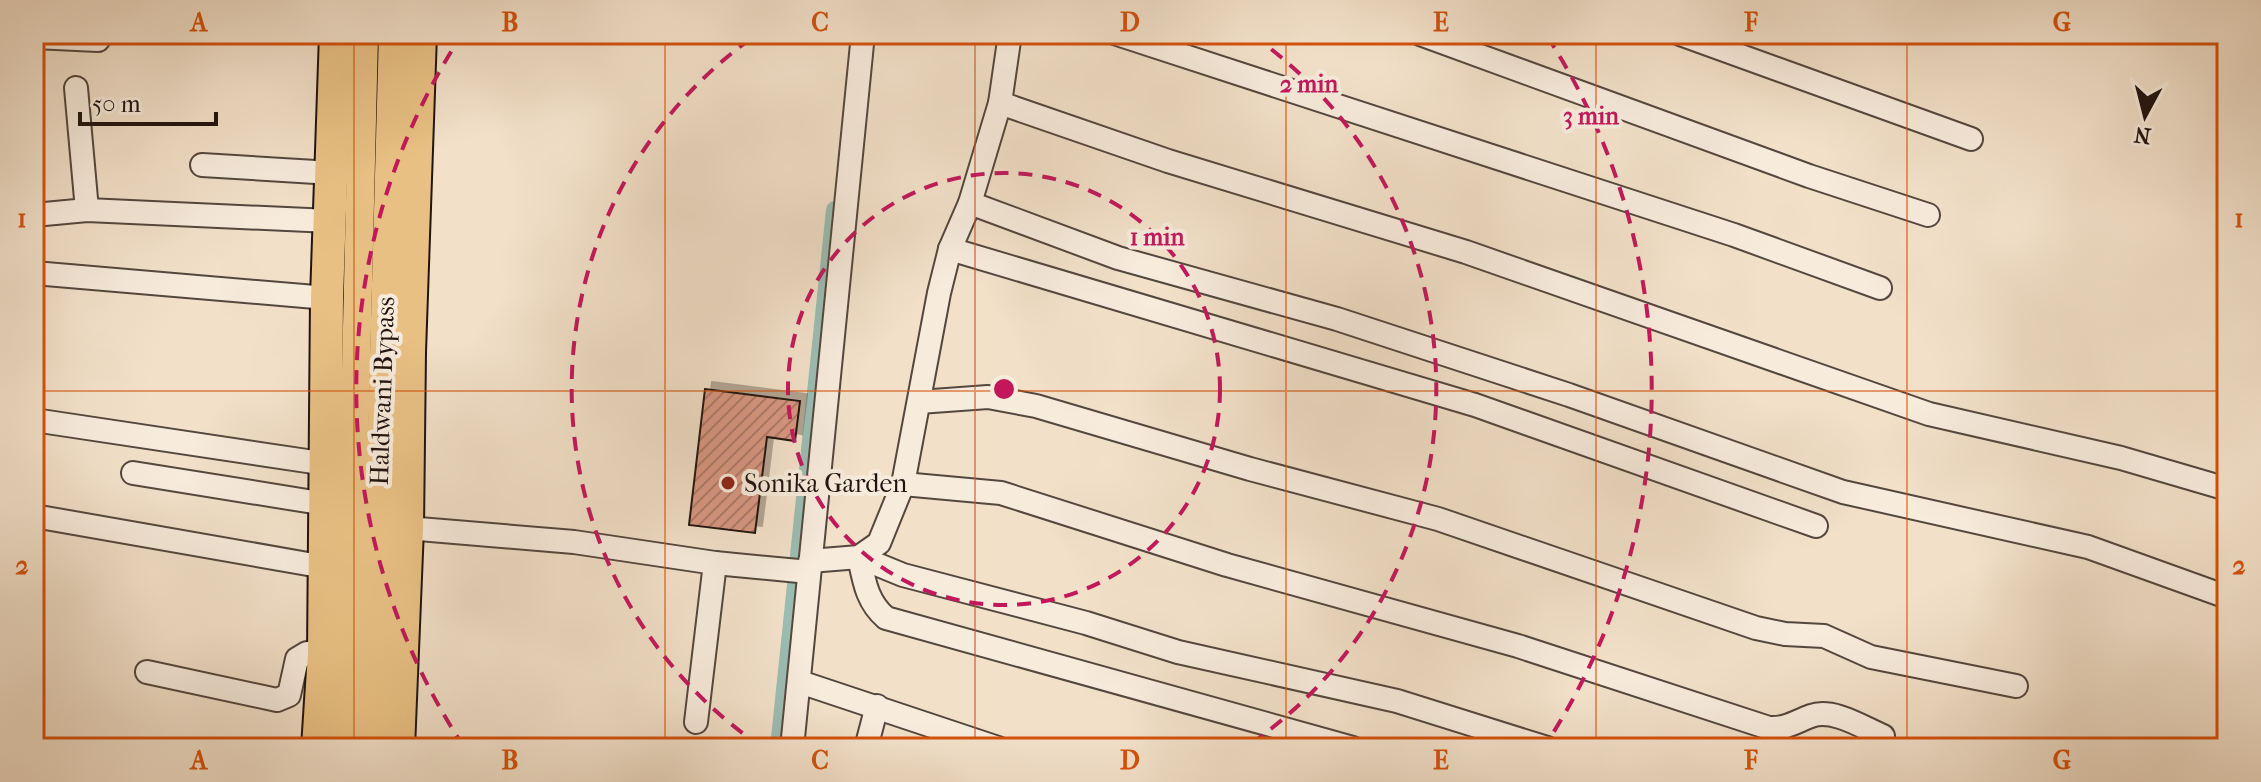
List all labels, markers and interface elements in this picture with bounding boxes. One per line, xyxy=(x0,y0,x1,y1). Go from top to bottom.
text: A xyxy=(189,7,209,38)
text: B xyxy=(502,7,519,38)
text: C xyxy=(811,7,829,38)
text: D xyxy=(1120,7,1140,38)
text: E xyxy=(1433,7,1449,38)
text: F xyxy=(1743,7,1758,38)
text: G xyxy=(2053,7,2071,38)
text: 2 min xyxy=(1280,70,1339,98)
scale bar xyxy=(80,76,216,126)
north arrow xyxy=(2105,76,2185,156)
text: 50 m xyxy=(92,90,141,118)
text: 3 min xyxy=(1563,102,1620,130)
text: N xyxy=(2133,121,2153,149)
text: 1 xyxy=(17,203,27,234)
text: 1 xyxy=(2234,203,2244,234)
text: 1 min xyxy=(1130,223,1185,251)
street label: Haldwani Bypass xyxy=(364,296,401,486)
centre of rings xyxy=(990,375,1018,403)
place label: Sonika Garden xyxy=(744,468,907,499)
marker: Sonika Garden xyxy=(719,474,737,492)
text: 2 xyxy=(15,550,29,581)
text: 2 xyxy=(2232,550,2246,581)
text: A xyxy=(189,745,209,776)
text: B xyxy=(502,745,519,776)
text: C xyxy=(811,745,829,776)
text: D xyxy=(1120,745,1140,776)
text: E xyxy=(1433,745,1449,776)
text: F xyxy=(1743,745,1758,776)
text: G xyxy=(2053,745,2071,776)

